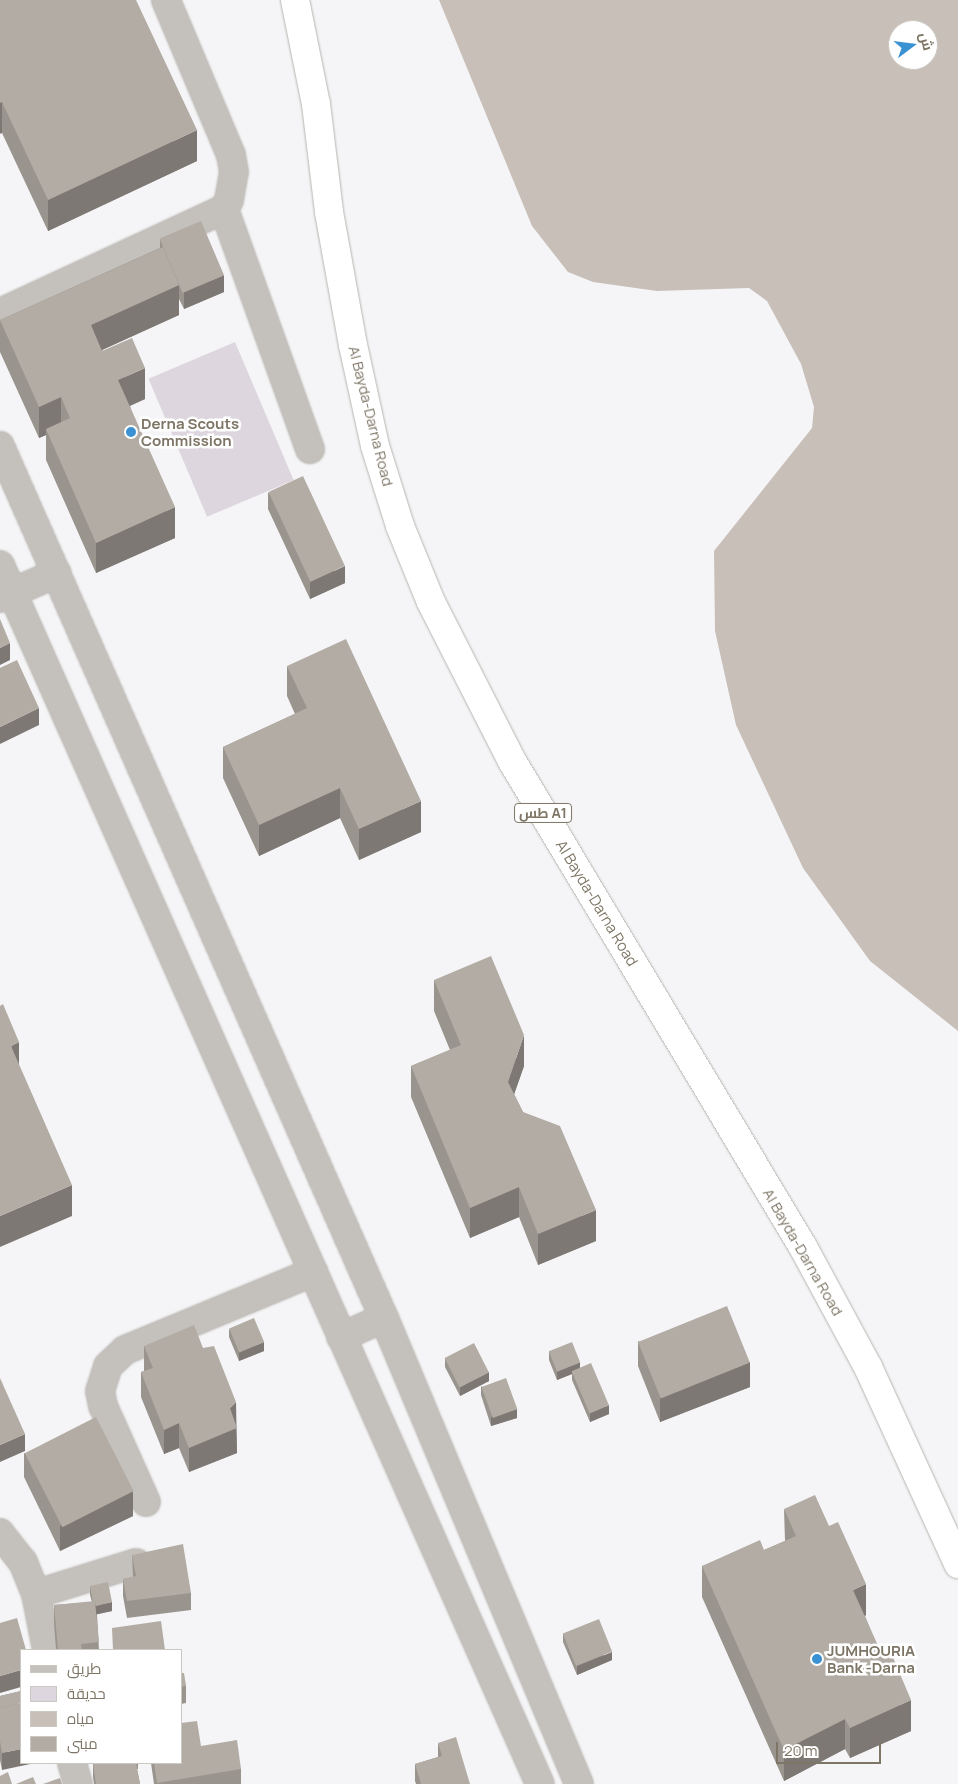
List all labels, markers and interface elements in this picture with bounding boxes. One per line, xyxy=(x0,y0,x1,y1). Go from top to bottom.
north arrow xyxy=(888,20,938,70)
text: ش xyxy=(916,30,939,52)
street label: Al Bayda-Darna Road xyxy=(345,344,397,488)
place label: Derna Scouts Commission xyxy=(141,414,239,449)
marker: Derna Scouts Commission xyxy=(125,426,137,438)
road number: طس A1 xyxy=(513,801,573,824)
street label: Al Bayda-Darna Road xyxy=(552,837,642,969)
street label: Al Bayda-Darna Road xyxy=(759,1185,847,1319)
place label: JUMHOURIA Bank -Darna xyxy=(827,1641,915,1676)
legend xyxy=(20,1649,182,1764)
marker: JUMHOURIA Bank -Darna xyxy=(811,1653,823,1665)
text: طريق xyxy=(67,1658,101,1679)
text: حديقة xyxy=(67,1683,106,1704)
text: مياه xyxy=(67,1708,94,1729)
scale bar xyxy=(778,1732,883,1764)
text: مبنى xyxy=(67,1733,98,1754)
text: 20 m xyxy=(784,1740,817,1761)

